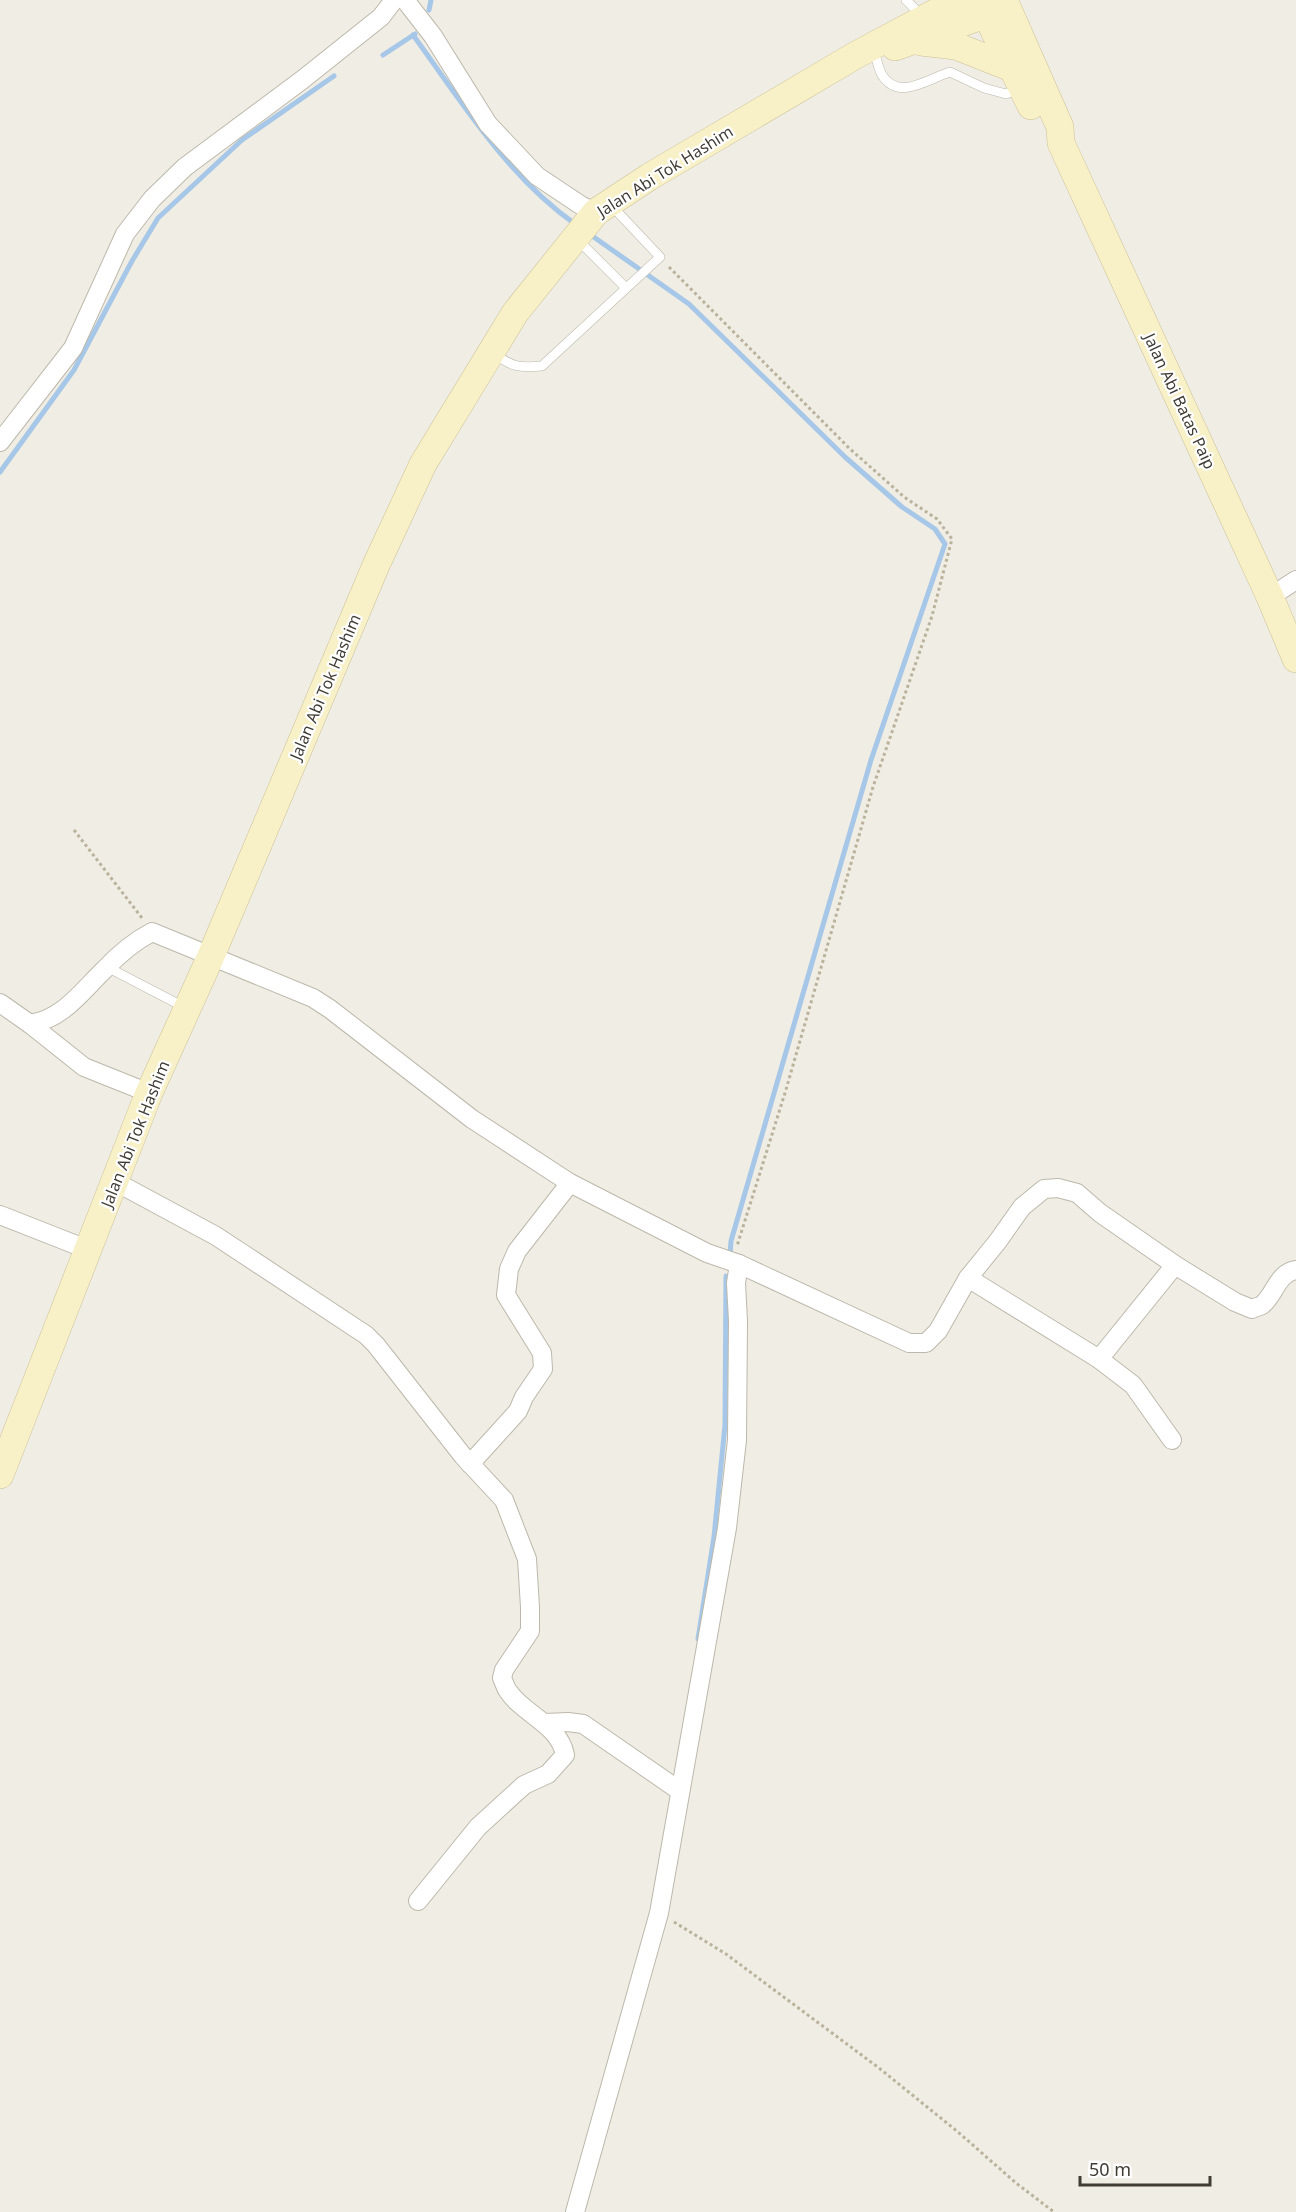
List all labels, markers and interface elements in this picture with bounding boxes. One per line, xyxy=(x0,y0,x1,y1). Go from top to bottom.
street label: Jalan Abi Tok Hashim xyxy=(591,120,737,223)
street label: Jalan Abi Batas Paip xyxy=(1138,328,1221,472)
street label: Jalan Abi Tok Hashim xyxy=(284,611,366,765)
street label: Jalan Abi Tok Hashim xyxy=(95,1057,175,1213)
scale bar xyxy=(1080,2149,1210,2187)
text: 50 m xyxy=(1089,2157,1131,2181)

